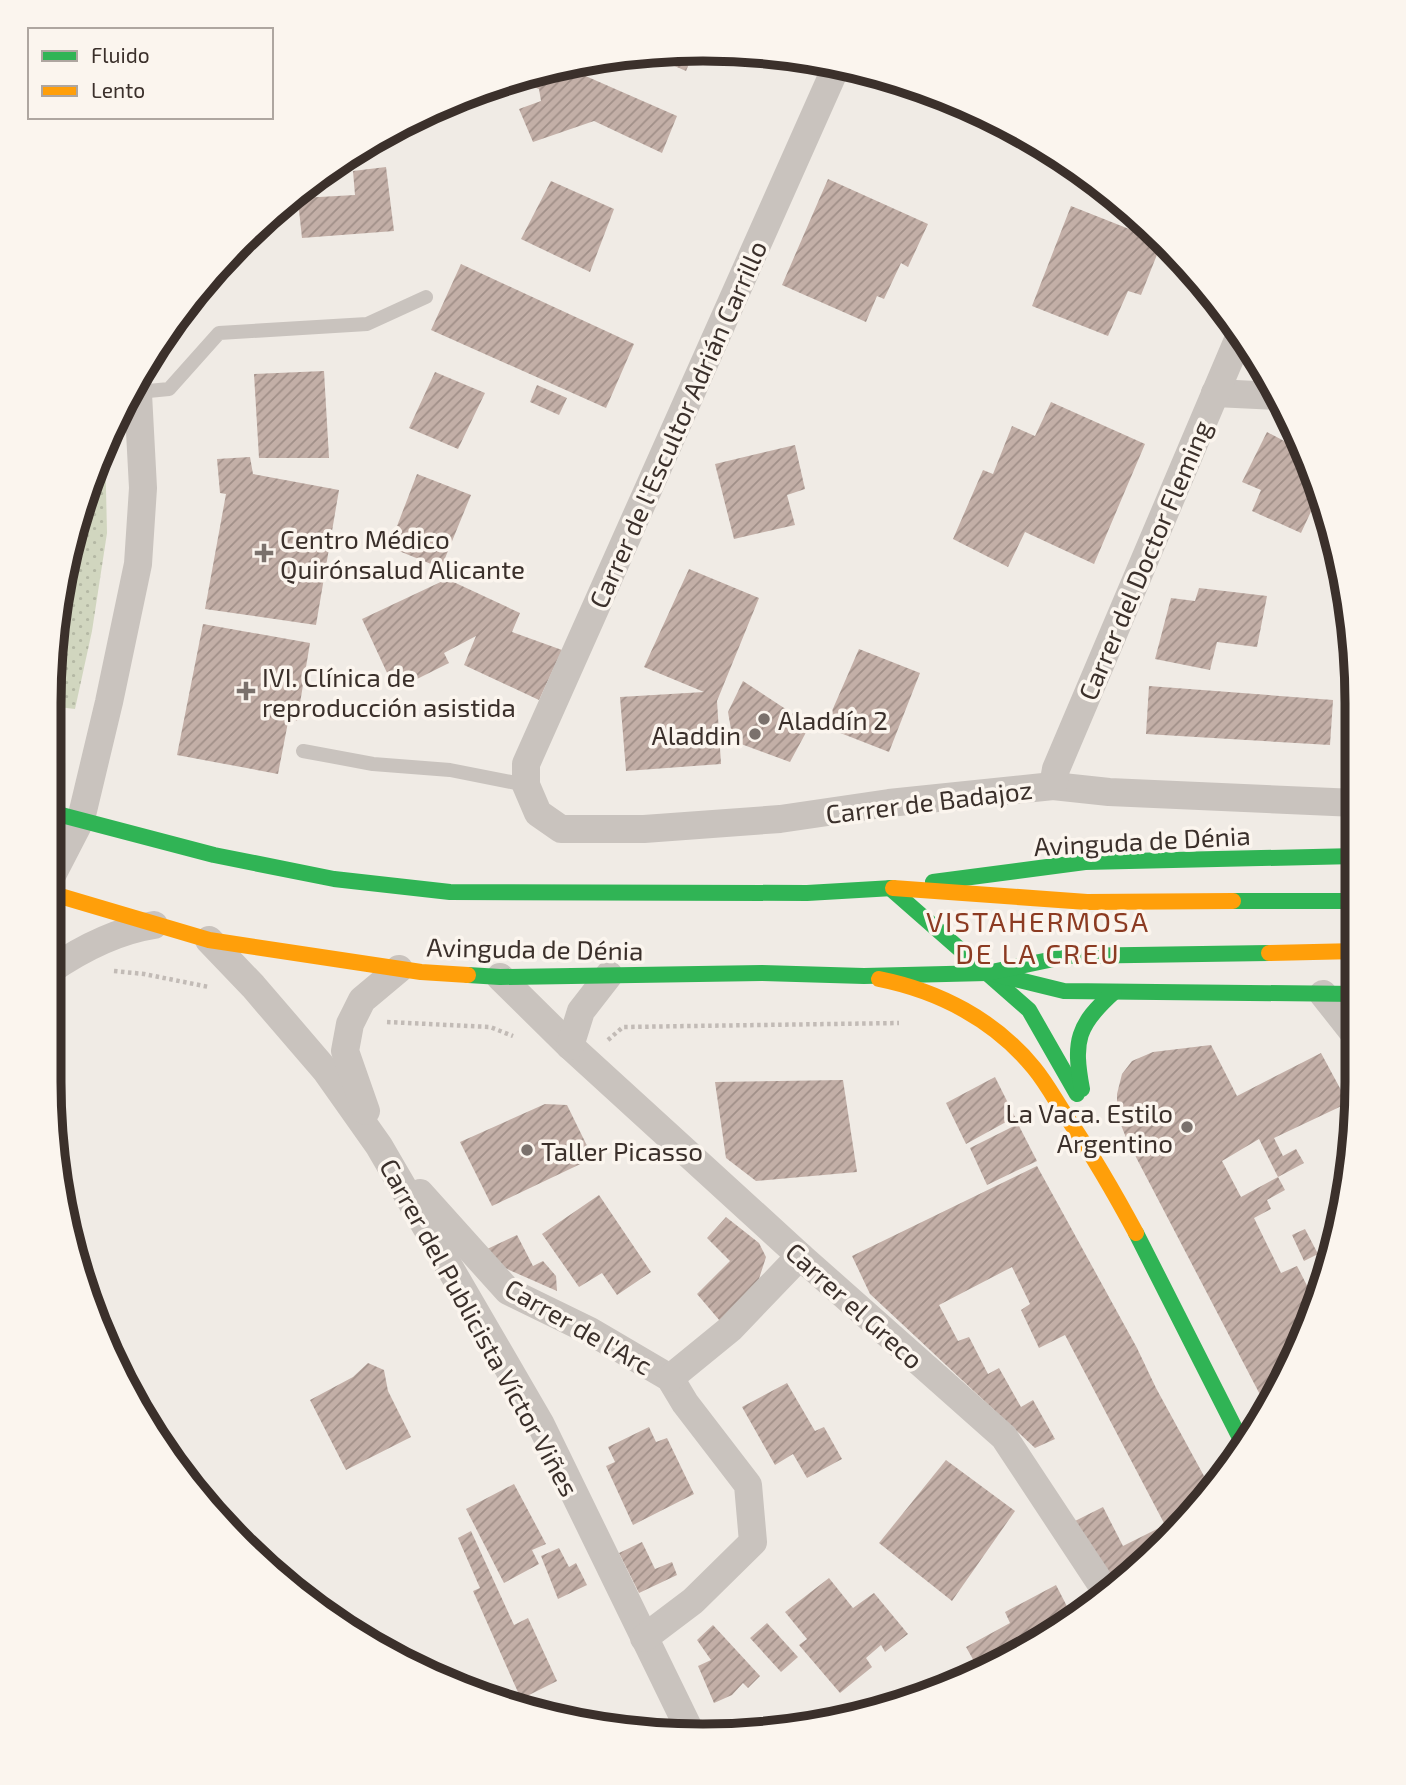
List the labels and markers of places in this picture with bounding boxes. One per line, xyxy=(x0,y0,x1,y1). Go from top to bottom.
place label: Centro Médico Quirónsalud Alicante xyxy=(280,523,525,584)
marker: Centro Médico Quirónsalud Alicante xyxy=(254,543,274,563)
place label: IVI. Clínica de reproducción asistida xyxy=(262,661,516,722)
marker: IVI. Clínica de reproducción asistida xyxy=(236,681,256,701)
place label: Aladdín 2 xyxy=(778,704,888,735)
marker: Aladdín 2 xyxy=(756,711,772,727)
place label: Aladdin xyxy=(651,719,741,750)
marker: Aladdin xyxy=(747,726,763,742)
place label: La Vaca. Estilo Argentino xyxy=(1005,1097,1173,1158)
marker: La Vaca. Estilo Argentino xyxy=(1179,1119,1195,1135)
place label: Taller Picasso xyxy=(541,1135,703,1166)
marker: Taller Picasso xyxy=(519,1142,535,1158)

